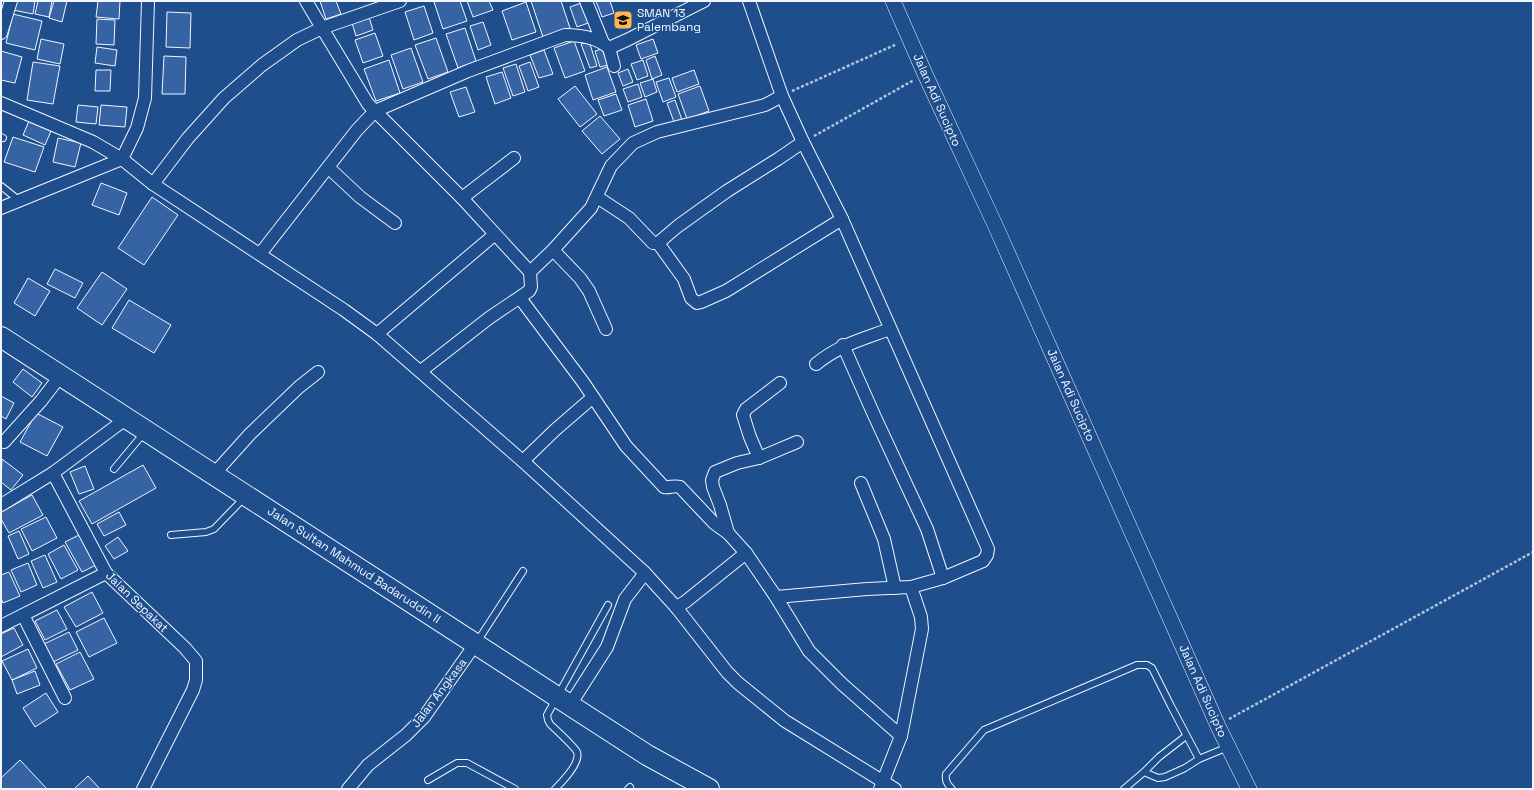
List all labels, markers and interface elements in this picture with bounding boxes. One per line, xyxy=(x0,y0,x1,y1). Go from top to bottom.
place label: SMAN 13 Palembang xyxy=(637,5,701,35)
school or university icon: SMAN 13 Palembang xyxy=(612,9,634,31)
street label: Jalan Adi Sucipto xyxy=(909,51,965,149)
street label: Jalan Adi Sucipto xyxy=(1043,346,1099,444)
street label: Jalan Sultan Mahmud Badaruddin II xyxy=(264,503,444,627)
street label: Jalan Sepakat xyxy=(102,568,172,636)
street label: Jalan Adi Sucipto xyxy=(1175,642,1231,740)
street label: Jalan Angkasa xyxy=(408,655,470,731)

